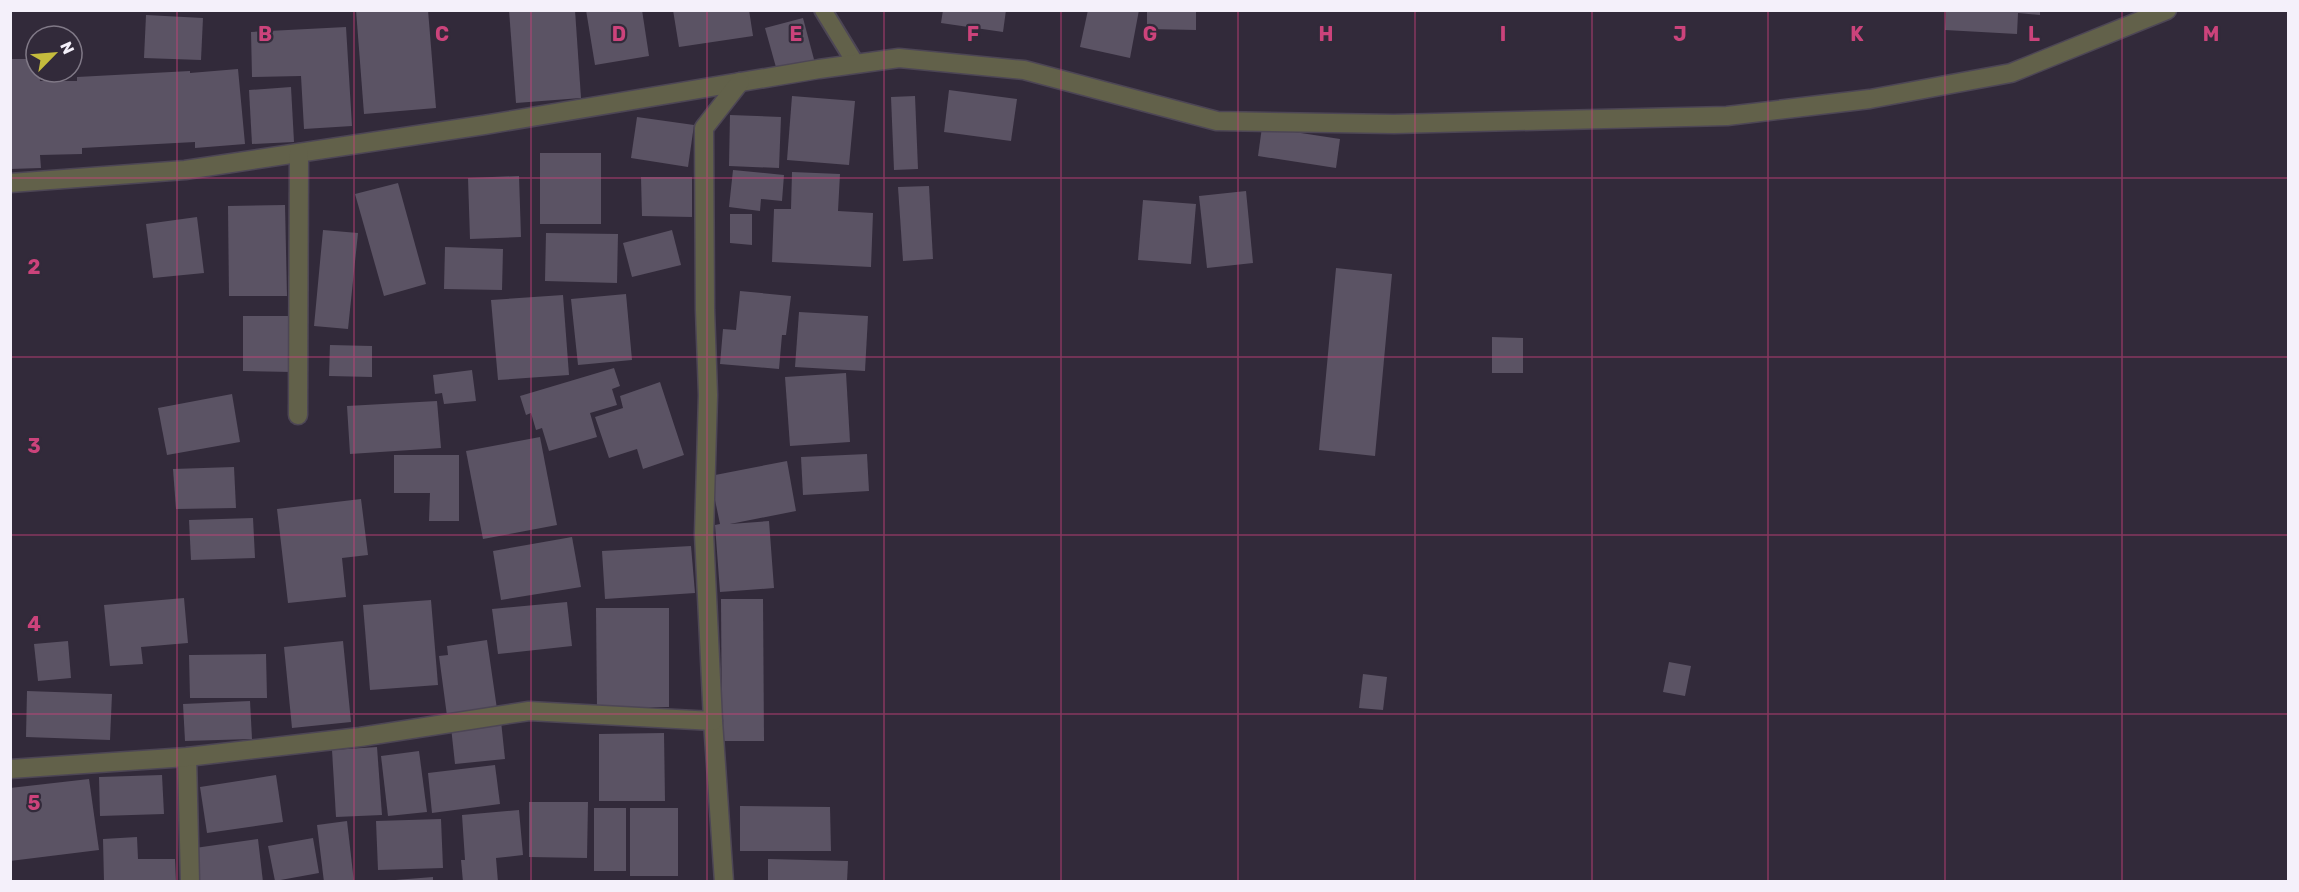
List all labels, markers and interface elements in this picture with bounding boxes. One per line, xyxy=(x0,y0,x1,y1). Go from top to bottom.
text: B xyxy=(258,22,272,46)
text: C xyxy=(435,22,449,46)
text: D xyxy=(612,22,626,46)
text: E xyxy=(790,22,802,46)
text: F xyxy=(967,22,979,46)
text: G xyxy=(1143,22,1157,46)
text: H xyxy=(1319,22,1333,46)
text: I xyxy=(1500,22,1506,46)
text: J xyxy=(1673,22,1687,46)
text: K xyxy=(1850,22,1864,46)
text: L xyxy=(2028,22,2040,46)
text: M xyxy=(2203,22,2219,46)
north arrow xyxy=(24,24,84,84)
text: N xyxy=(56,39,78,57)
text: 2 xyxy=(28,255,41,279)
text: 3 xyxy=(27,434,41,458)
text: 4 xyxy=(27,612,41,636)
text: 5 xyxy=(28,791,41,815)

